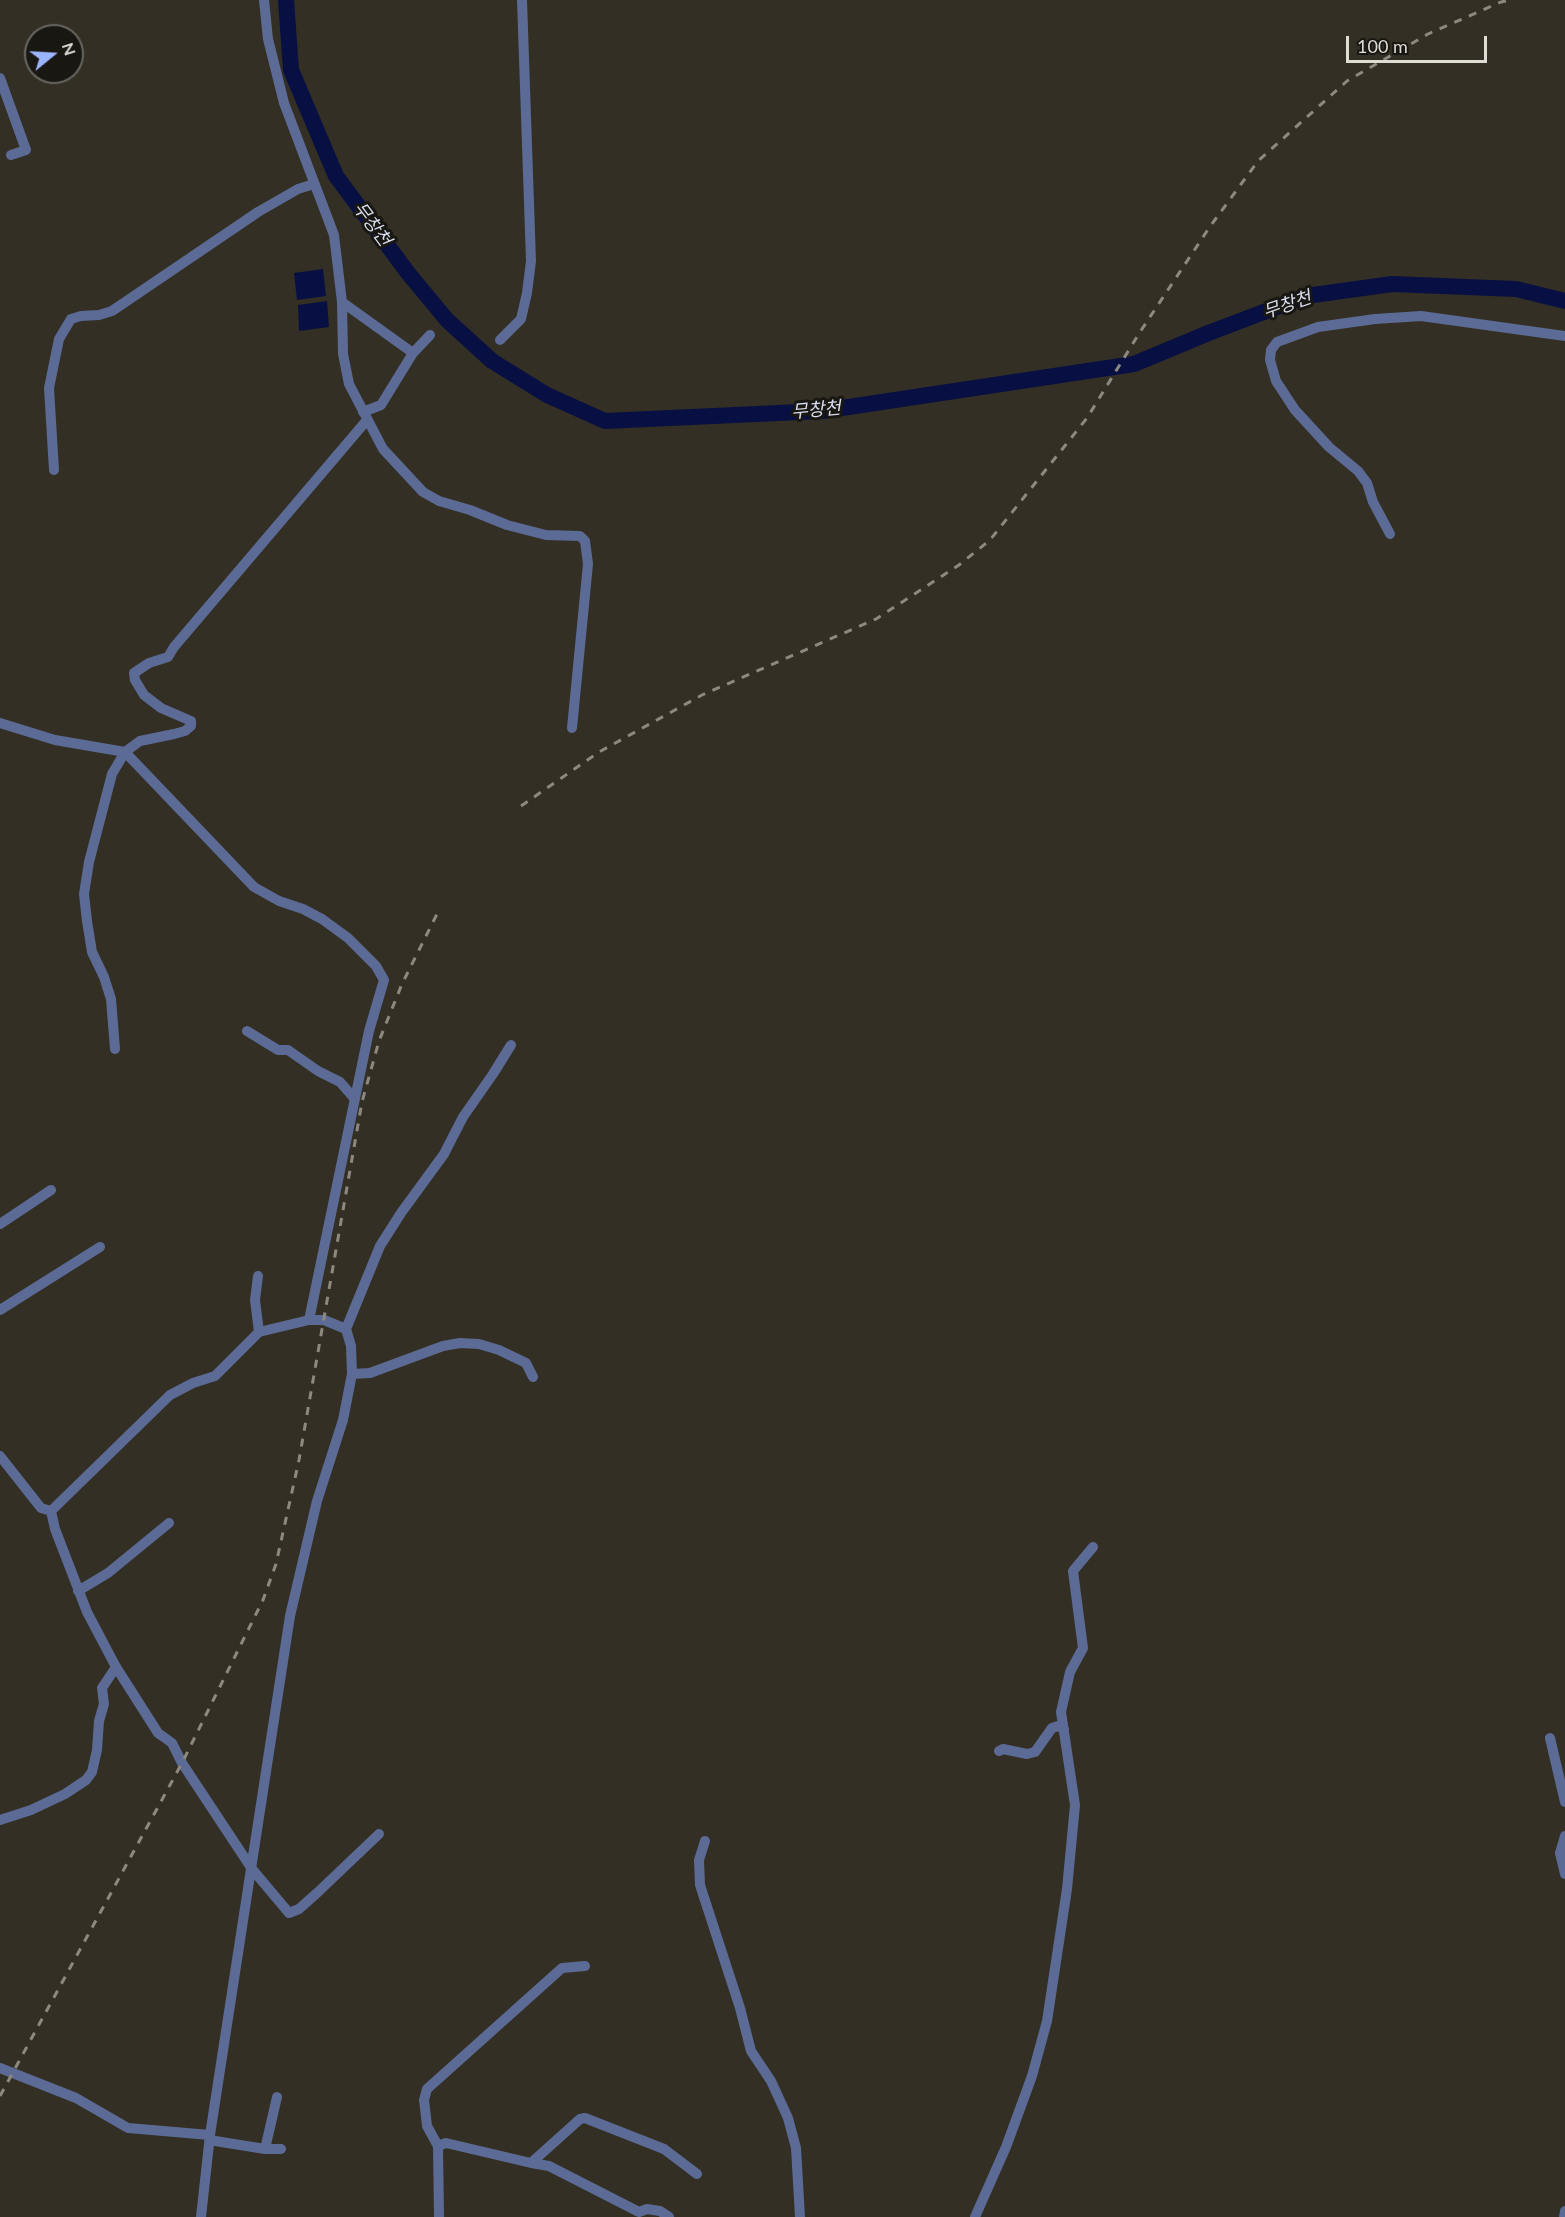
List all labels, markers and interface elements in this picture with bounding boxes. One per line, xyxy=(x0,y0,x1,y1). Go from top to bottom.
north arrow xyxy=(24,24,84,84)
scale bar xyxy=(1349,24,1490,62)
text: 100 m xyxy=(1357,35,1408,57)
text: N xyxy=(59,40,81,58)
water label: 무창천 xyxy=(348,198,396,250)
water label: 무창천 xyxy=(1260,287,1314,323)
water label: 무창천 xyxy=(790,397,842,423)

